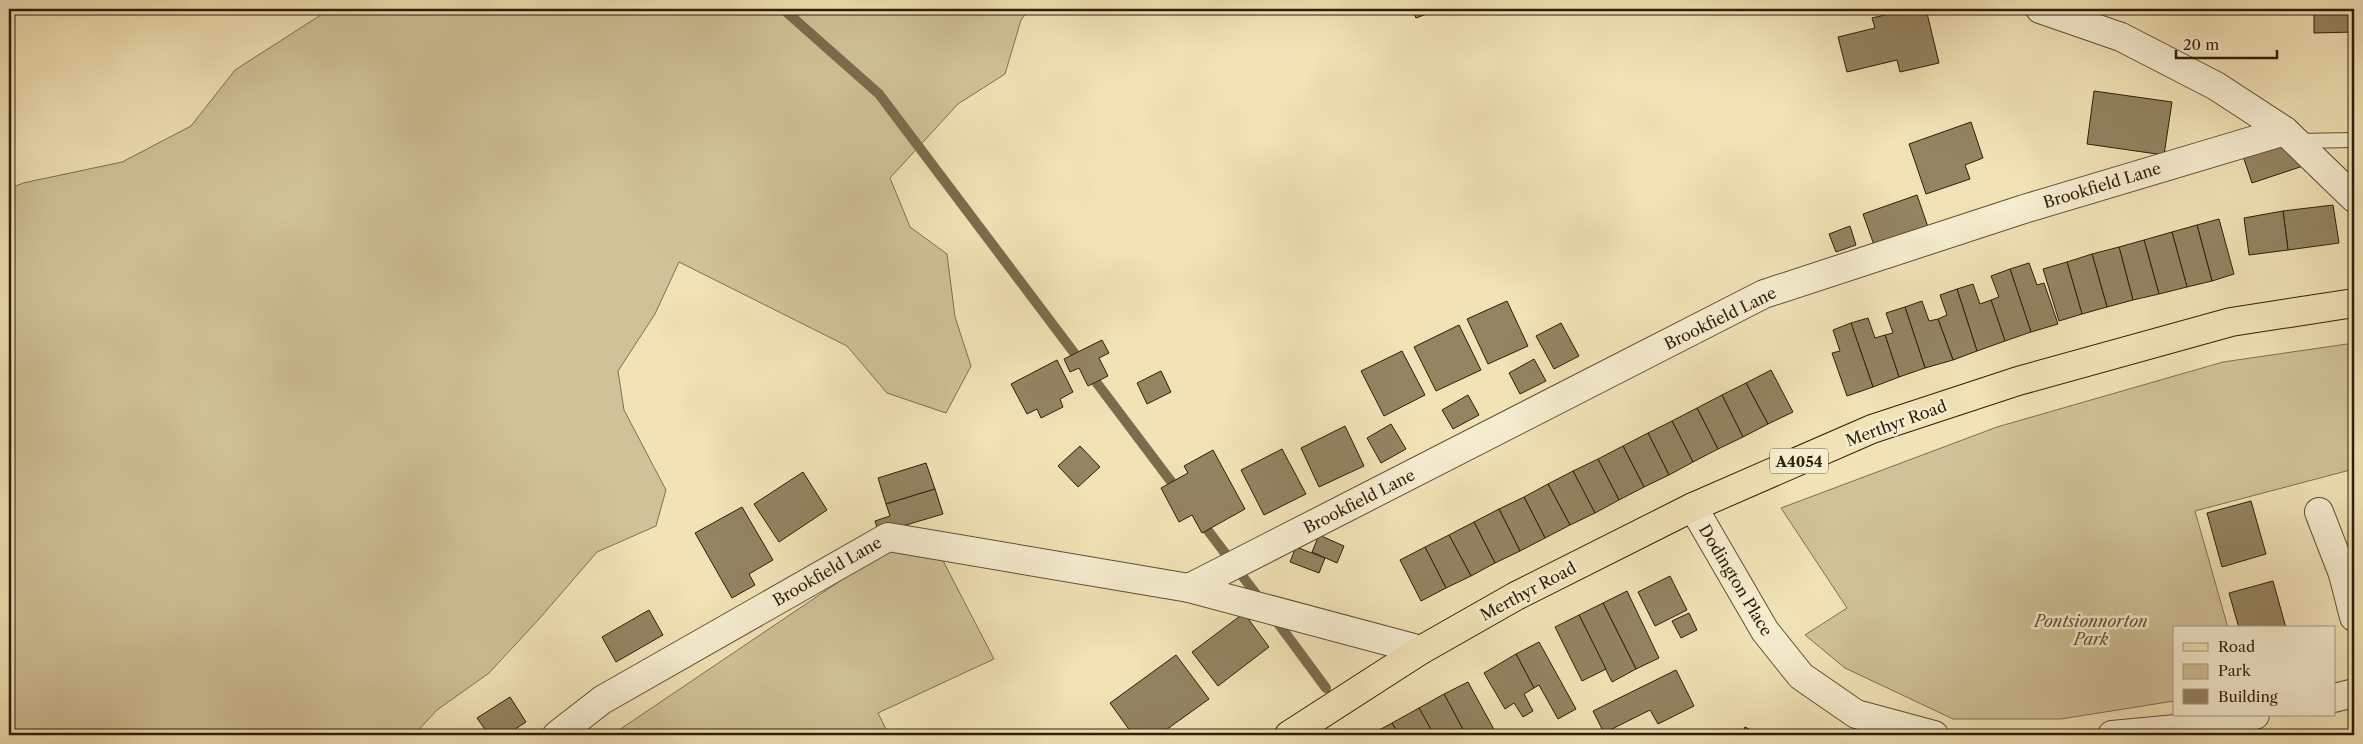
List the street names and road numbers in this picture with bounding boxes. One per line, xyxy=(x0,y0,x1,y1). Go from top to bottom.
street label: Brookfield Lane xyxy=(2041,158,2163,212)
street label: Brookfield Lane xyxy=(1661,282,1779,354)
street label: Merthyr Road xyxy=(1843,395,1949,451)
road number: A4054 xyxy=(1770,448,1828,474)
street label: Brookfield Lane xyxy=(1300,464,1418,538)
street label: Dodington Place xyxy=(1695,521,1777,639)
street label: Brookfield Lane xyxy=(769,532,885,610)
street label: Merthyr Road xyxy=(1477,557,1580,625)

